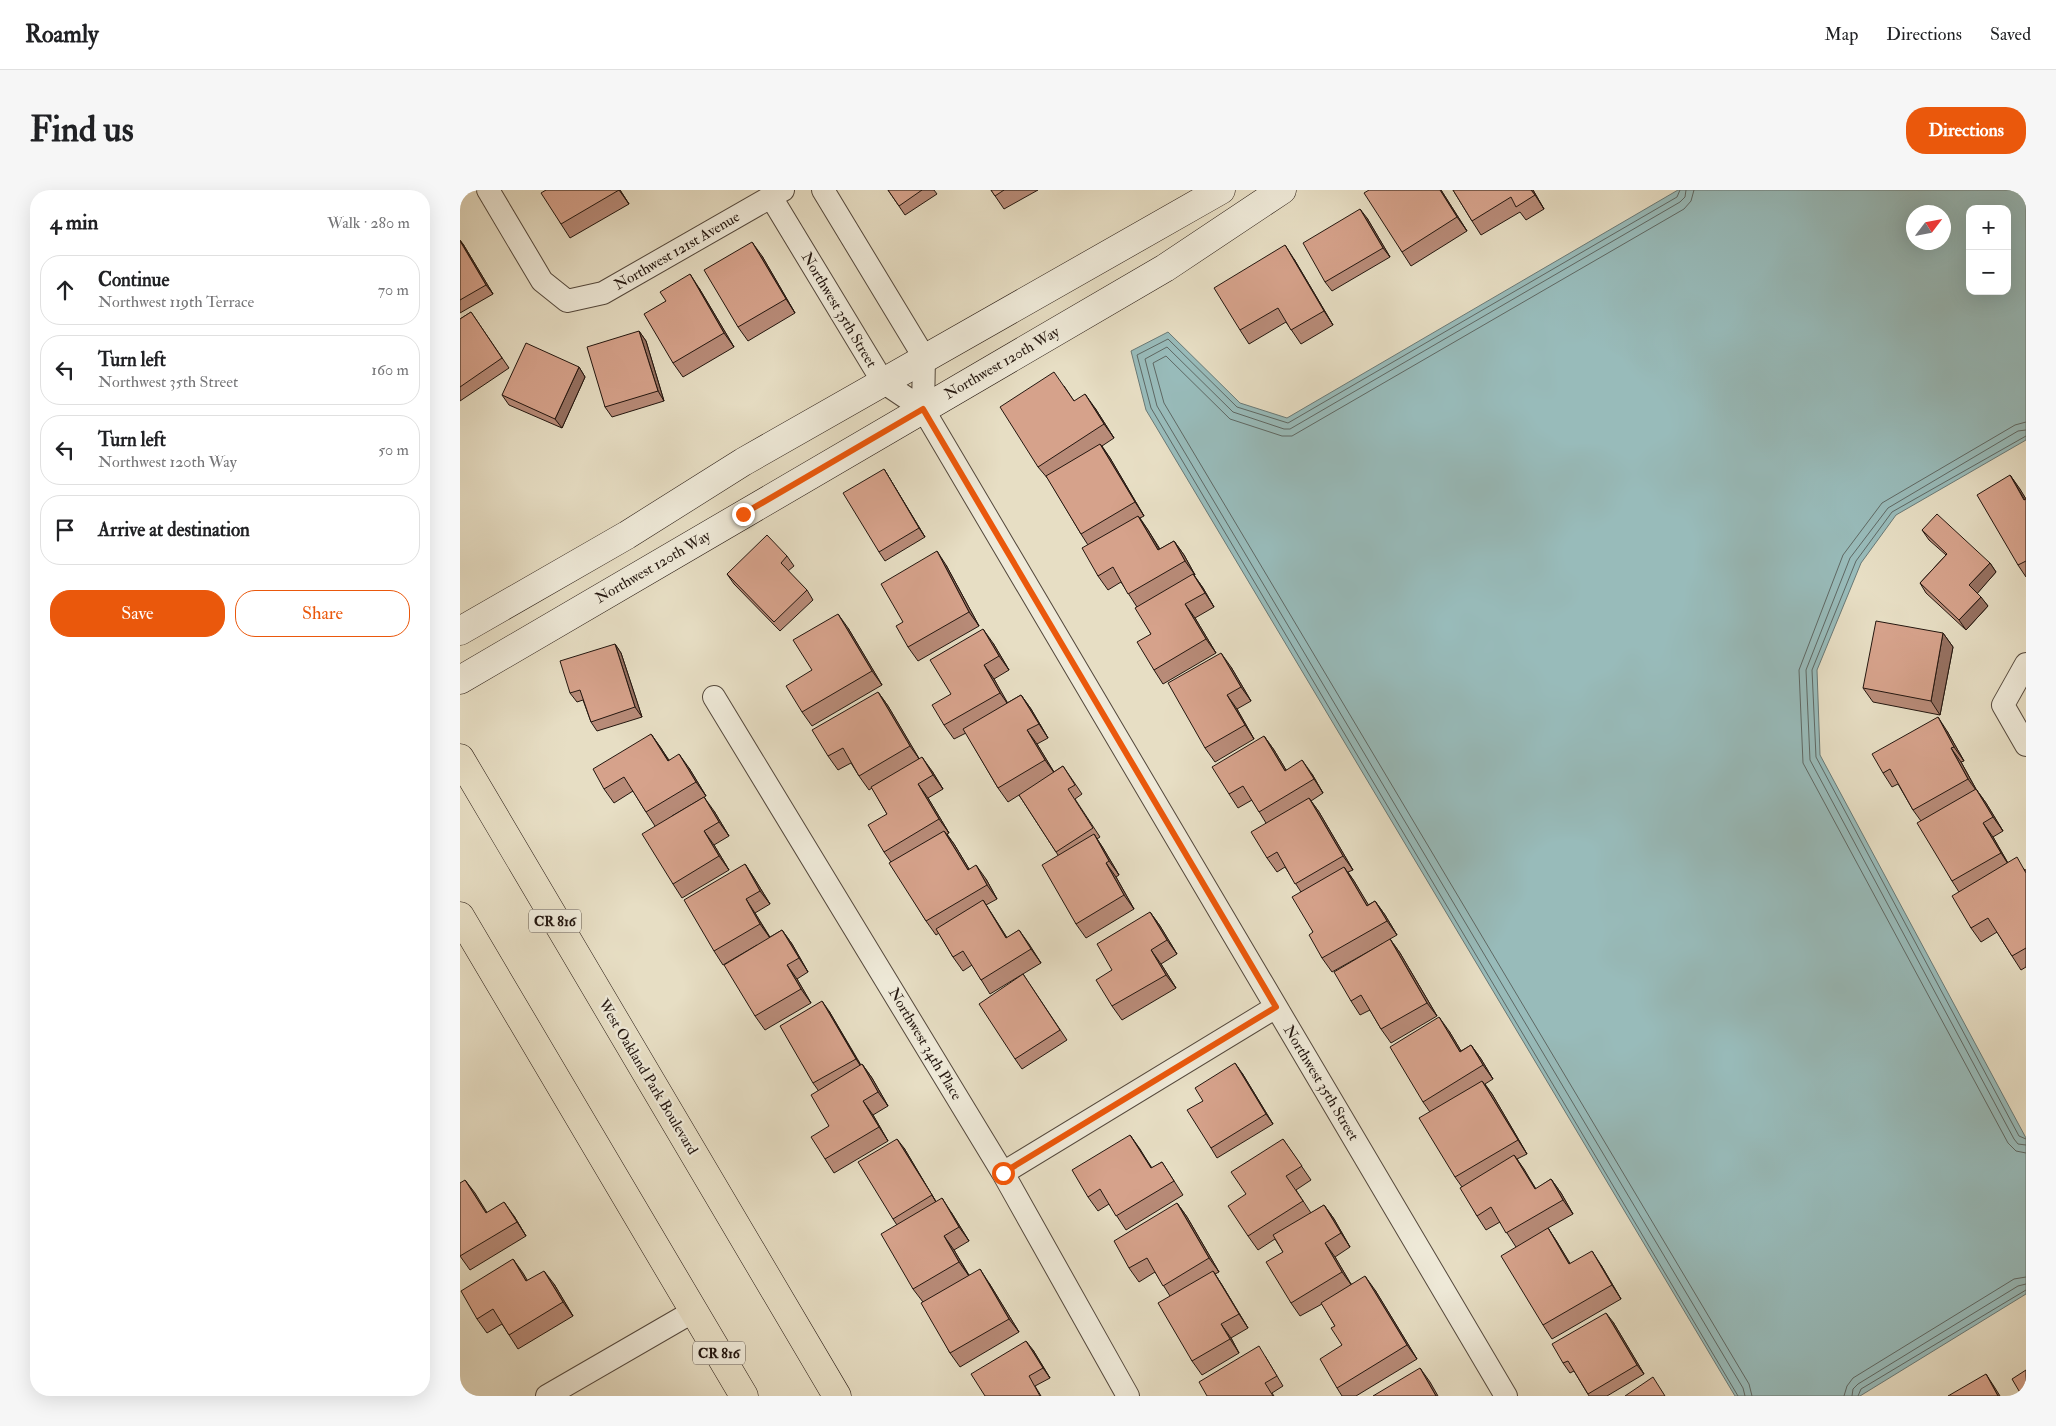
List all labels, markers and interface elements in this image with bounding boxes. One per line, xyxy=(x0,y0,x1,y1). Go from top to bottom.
text: Roamly xyxy=(25,19,99,50)
text: Map xyxy=(1825,23,1858,46)
text: Directions xyxy=(1886,23,1962,46)
text: Saved xyxy=(1990,23,2031,46)
button: Directions xyxy=(1906,107,2026,154)
text: Find us xyxy=(30,108,134,152)
north arrow xyxy=(1906,205,1951,250)
map controls xyxy=(1966,205,2011,295)
button: + xyxy=(1966,205,2011,250)
street label: Northwest 121st Avenue xyxy=(611,207,743,295)
text: 4 min xyxy=(50,209,98,236)
text: Walk · 280 m xyxy=(327,213,410,233)
street label: Northwest 35th Street xyxy=(797,249,881,371)
button: − xyxy=(1966,250,2011,295)
text: Continue xyxy=(98,268,169,292)
icon: ahead xyxy=(51,276,79,304)
text: 70 m xyxy=(378,280,409,300)
text: Northwest 119th Terrace xyxy=(98,292,254,312)
street label: Northwest 120th Way xyxy=(941,322,1063,404)
text: Turn left xyxy=(98,348,166,372)
icon: left xyxy=(51,356,79,384)
text: 160 m xyxy=(371,360,409,380)
text: Northwest 35th Street xyxy=(98,372,238,392)
text: Turn left xyxy=(98,428,166,452)
icon: left xyxy=(51,436,79,464)
text: 50 m xyxy=(378,440,409,460)
text: Northwest 120th Way xyxy=(98,452,237,472)
route end xyxy=(732,503,755,526)
icon: arrive xyxy=(51,516,79,544)
text: Arrive at destination xyxy=(98,518,250,542)
street label: Northwest 120th Way xyxy=(592,526,714,608)
button: Save xyxy=(50,590,225,637)
button: Share xyxy=(235,590,410,637)
road number: CR 816 xyxy=(529,909,581,932)
street label: Northwest 34th Place xyxy=(884,984,966,1104)
street label: West Oakland Park Boulevard xyxy=(594,995,702,1159)
street label: Northwest 35th Street xyxy=(1279,1022,1363,1144)
route start xyxy=(992,1162,1015,1185)
road number: CR 816 xyxy=(693,1342,745,1364)

